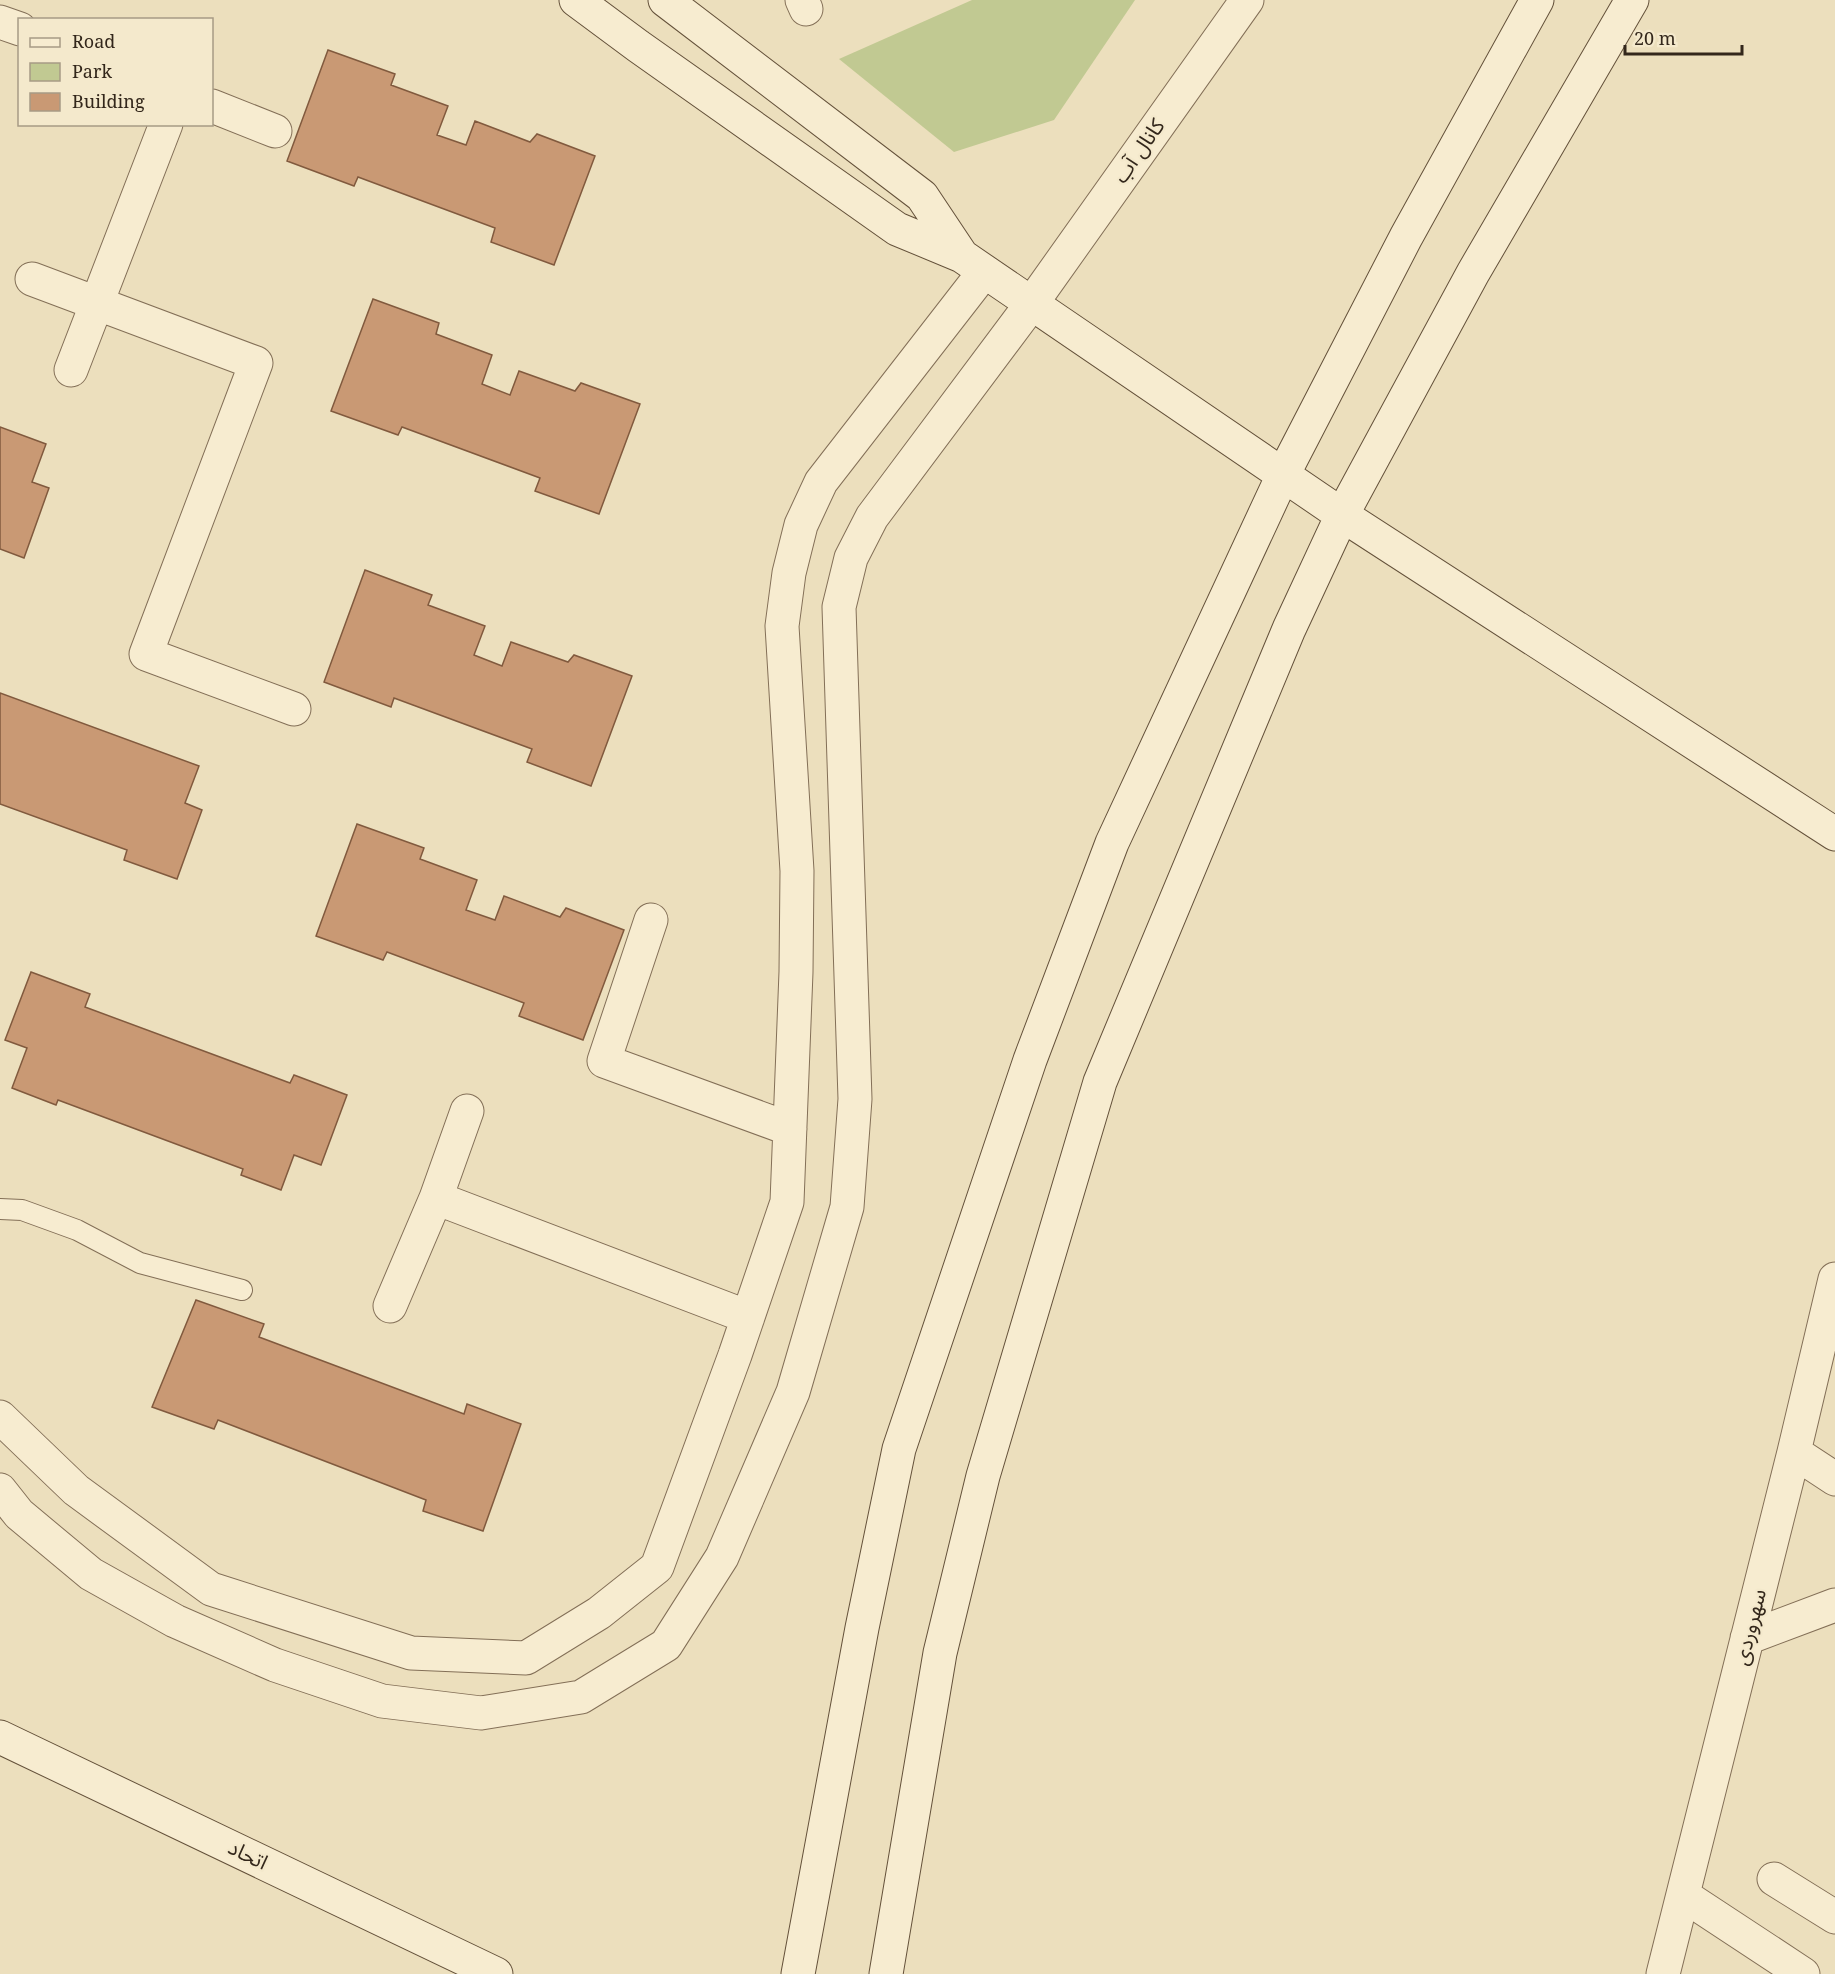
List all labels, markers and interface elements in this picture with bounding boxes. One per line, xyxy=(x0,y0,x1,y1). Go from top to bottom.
legend xyxy=(18,18,213,126)
scale bar xyxy=(1625,18,1742,56)
text: 20 m xyxy=(1634,26,1676,50)
text: Road xyxy=(72,29,115,53)
text: Park xyxy=(72,59,112,83)
text: Building xyxy=(72,89,145,113)
street label: کانال آب xyxy=(1106,112,1171,188)
street label: سهروردی xyxy=(1726,1586,1772,1668)
street label: اتحاد xyxy=(224,1833,273,1876)

